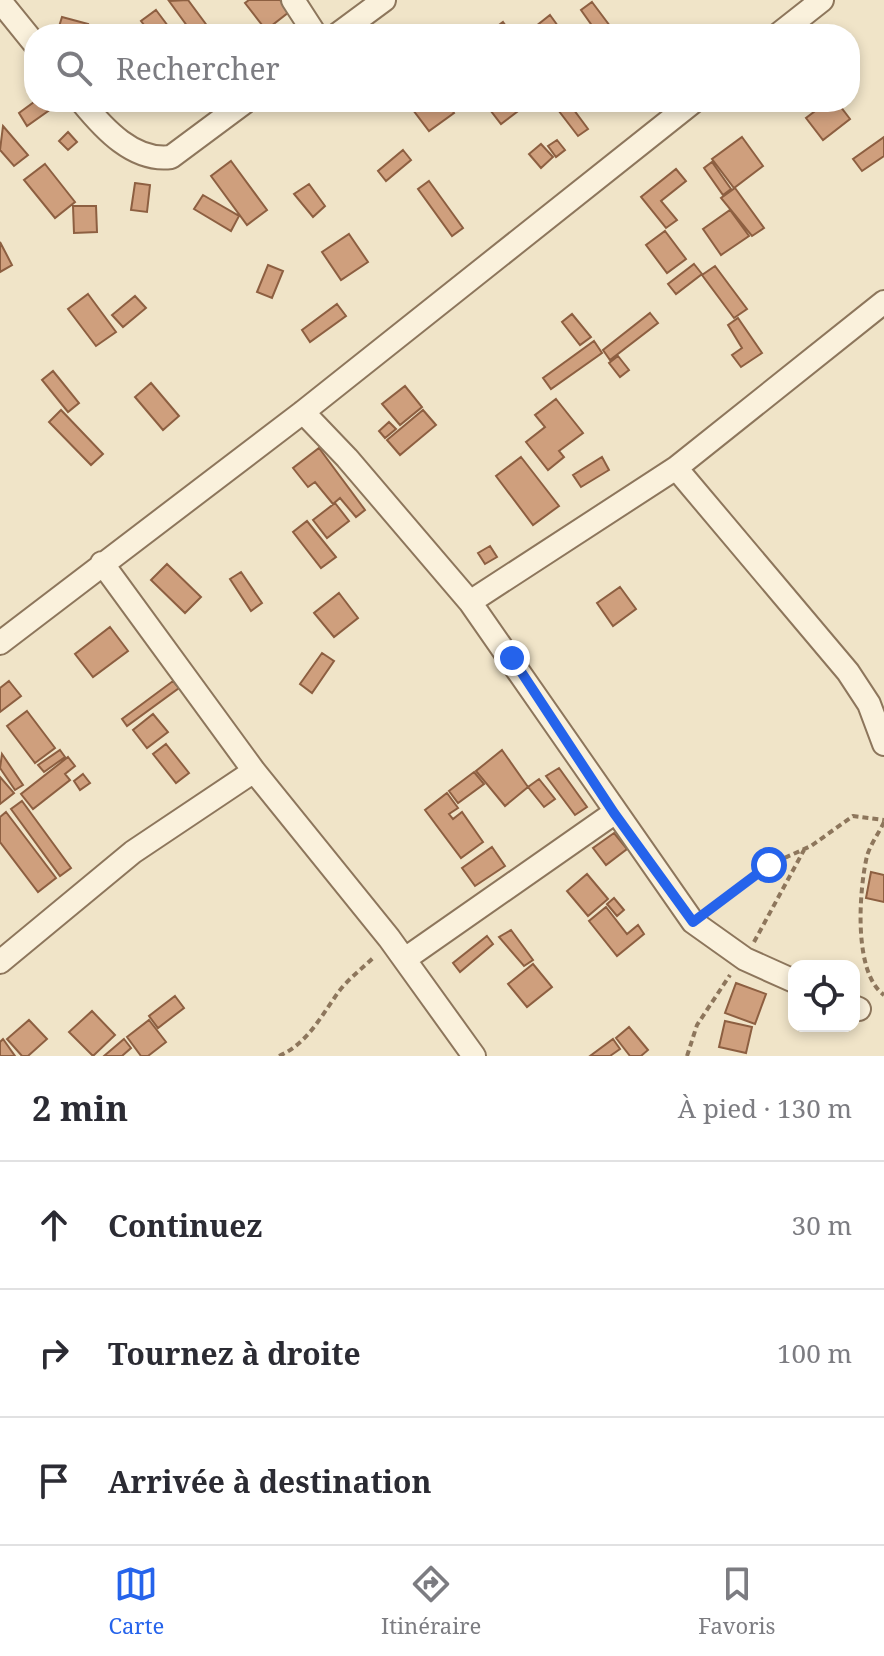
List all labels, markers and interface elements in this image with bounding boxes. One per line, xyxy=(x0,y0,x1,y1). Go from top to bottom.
search box xyxy=(24,24,860,112)
icon: search xyxy=(52,46,96,90)
text: Rechercher xyxy=(116,48,280,89)
route end xyxy=(494,640,530,676)
route start xyxy=(751,847,787,883)
map controls xyxy=(788,960,860,1032)
button: locate xyxy=(788,960,860,1032)
text: 2 min xyxy=(32,1085,128,1131)
text: À pied · 130 m xyxy=(678,1090,852,1126)
icon: ahead xyxy=(32,1203,76,1247)
text: Continuez xyxy=(108,1205,262,1246)
text: 30 m xyxy=(792,1207,852,1243)
icon: right xyxy=(32,1331,76,1375)
text: Tournez à droite xyxy=(108,1333,361,1374)
text: 100 m xyxy=(777,1335,852,1371)
icon: arrive xyxy=(32,1459,76,1503)
text: Arrivée à destination xyxy=(108,1461,432,1502)
tab: Carte xyxy=(108,1562,164,1640)
tab: Itinéraire xyxy=(381,1562,481,1640)
tab: Favoris xyxy=(698,1562,776,1640)

